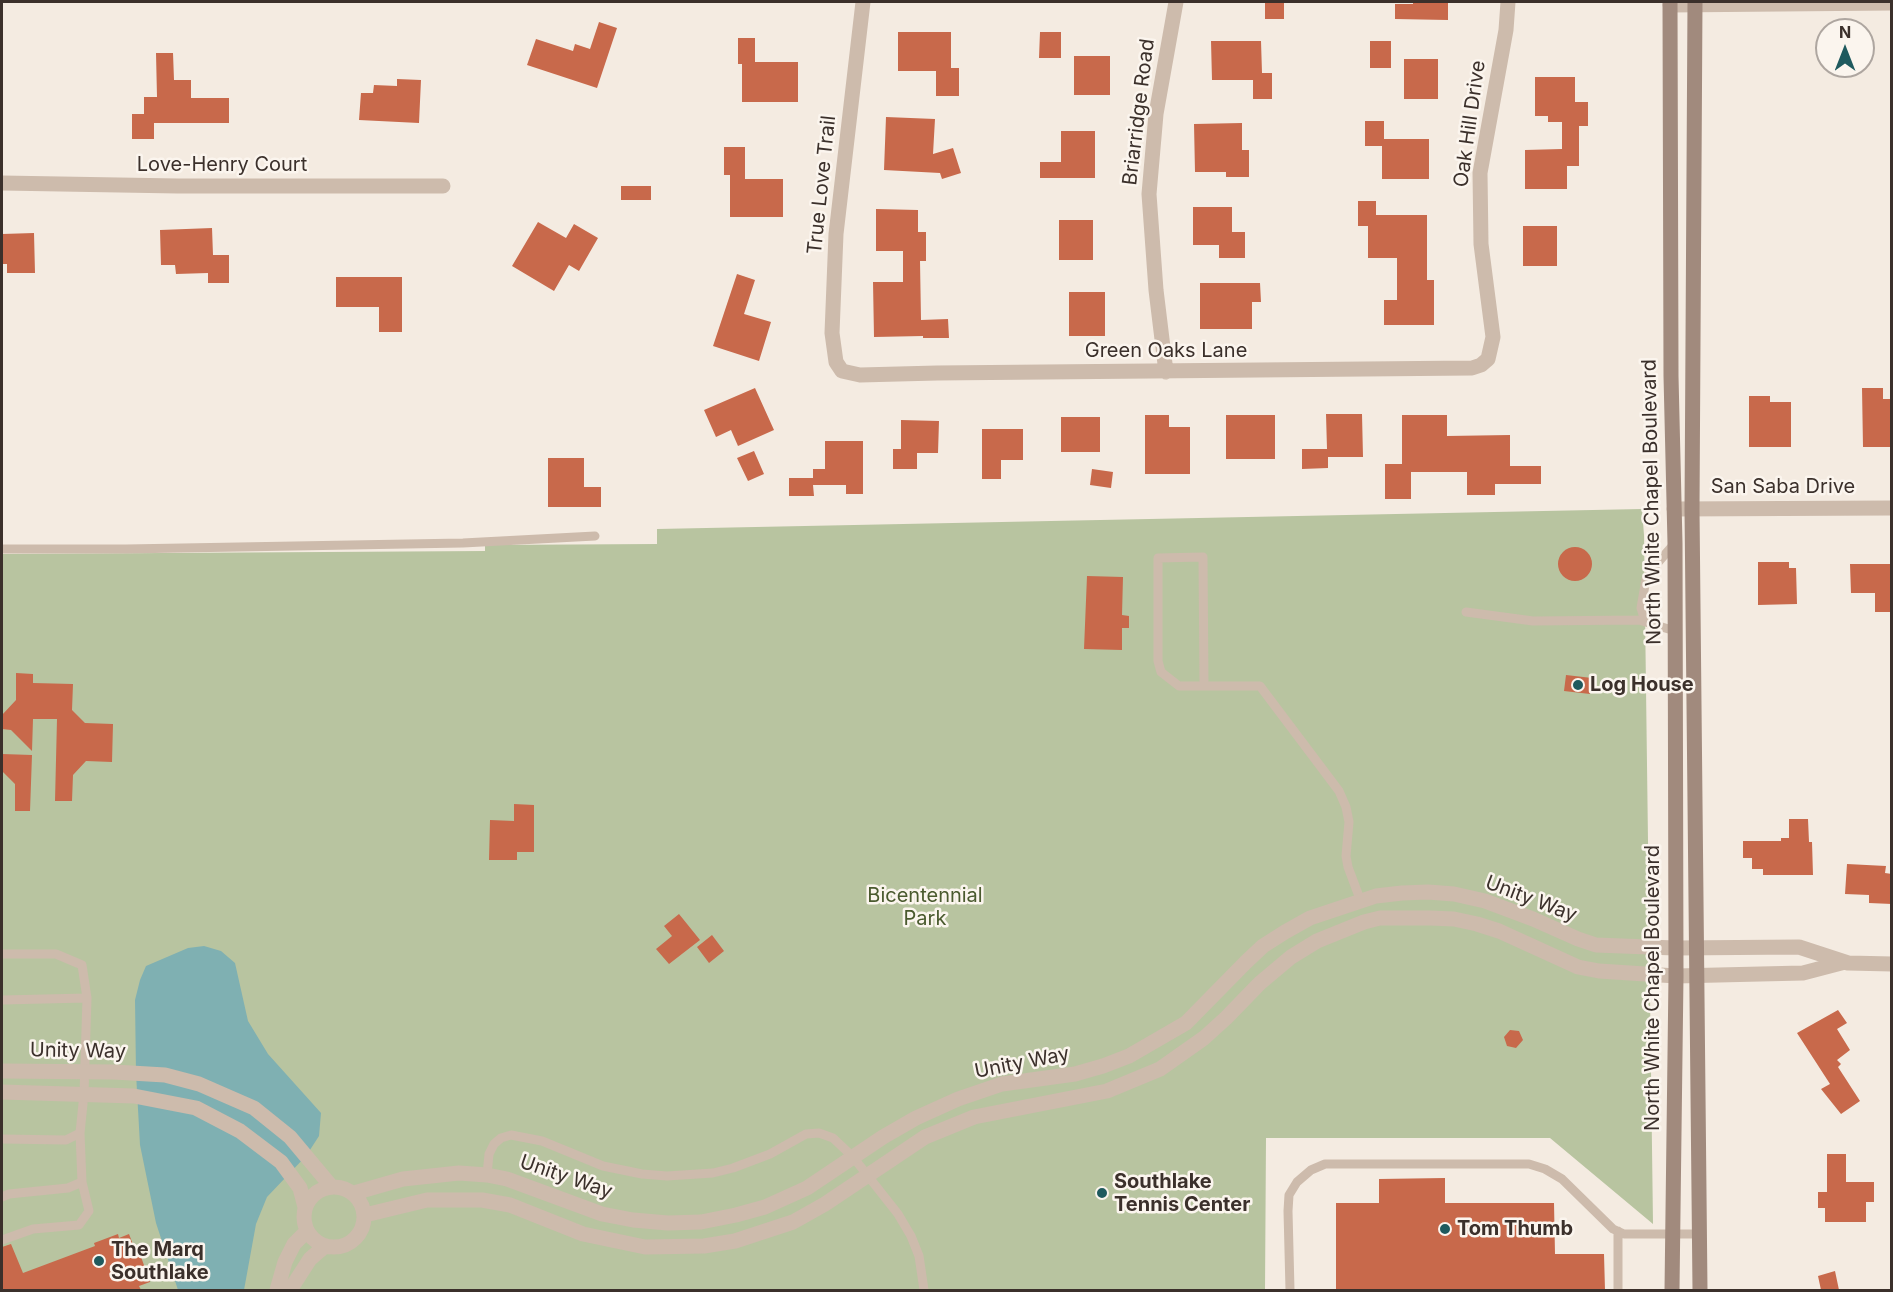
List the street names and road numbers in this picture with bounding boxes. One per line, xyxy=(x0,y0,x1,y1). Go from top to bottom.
street label: Briarridge Road xyxy=(1118,37,1160,187)
street label: Oak Hill Drive xyxy=(1449,59,1491,189)
street label: True Love Trail xyxy=(803,114,841,256)
street label: Love-Henry Court xyxy=(137,153,307,177)
street label: Green Oaks Lane xyxy=(1085,339,1247,363)
street label: North White Chapel Boulevard xyxy=(1638,359,1666,645)
street label: San Saba Drive xyxy=(1711,475,1855,499)
street label: North White Chapel Boulevard xyxy=(1641,845,1665,1131)
street label: Unity Way xyxy=(1482,871,1580,927)
street label: Unity Way xyxy=(30,1038,126,1064)
street label: Unity Way xyxy=(972,1042,1072,1084)
street label: Unity Way xyxy=(517,1150,615,1204)

